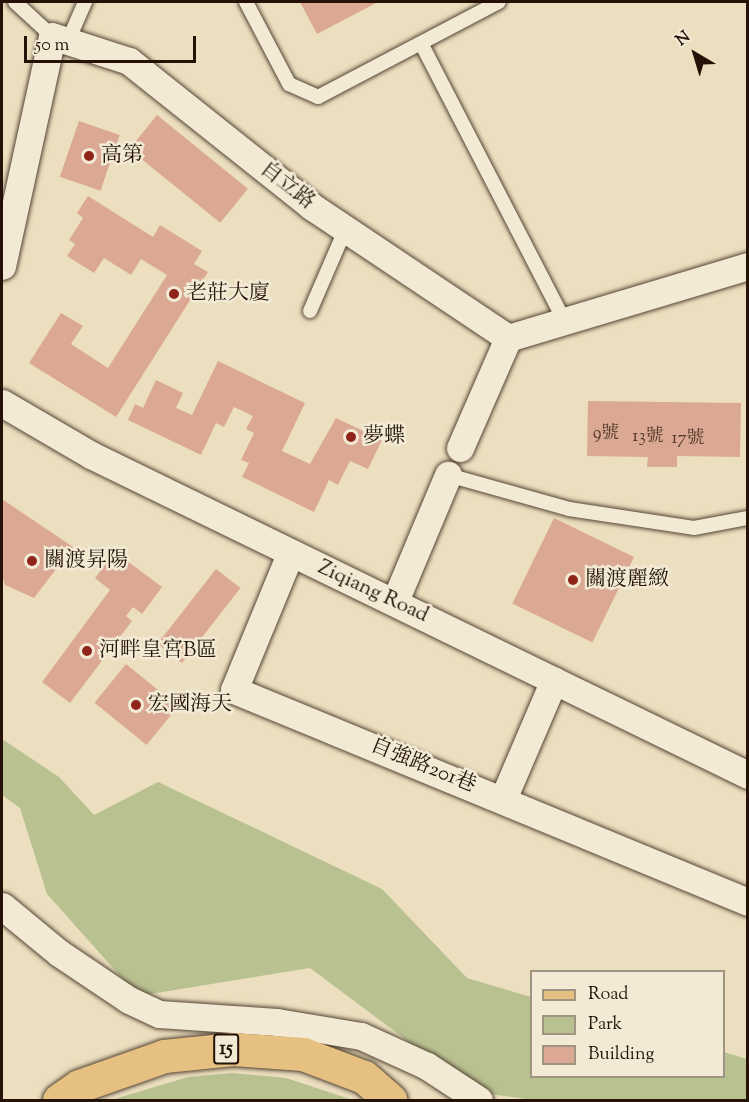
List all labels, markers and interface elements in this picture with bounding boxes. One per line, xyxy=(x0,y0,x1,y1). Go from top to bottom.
scale bar xyxy=(27,24,200,62)
north arrow xyxy=(665,24,725,84)
text: N xyxy=(671,26,696,52)
text: 50 m xyxy=(35,33,69,59)
place label: 高第 xyxy=(101,143,143,169)
marker: 高第 xyxy=(82,149,96,163)
street label: 自立路 xyxy=(254,157,320,215)
place label: 老莊大廈 xyxy=(186,281,270,307)
marker: 老莊大廈 xyxy=(167,287,181,301)
house number: 9號 xyxy=(593,423,619,445)
place label: 夢蝶 xyxy=(363,424,405,450)
house number: 13號 xyxy=(632,426,664,448)
house number: 17號 xyxy=(671,428,705,450)
marker: 夢蝶 xyxy=(344,430,358,444)
place label: 關渡昇陽 xyxy=(44,548,128,574)
marker: 關渡昇陽 xyxy=(25,554,39,568)
street label: Ziqiang Road xyxy=(314,555,432,629)
place label: 關渡麗緻 xyxy=(585,567,669,593)
marker: 關渡麗緻 xyxy=(566,573,580,587)
place label: 河畔皇宮B區 xyxy=(99,638,217,664)
marker: 河畔皇宮B區 xyxy=(80,644,94,658)
place label: 宏國海天 xyxy=(148,692,232,718)
marker: 宏國海天 xyxy=(129,698,143,712)
street label: 自強路201巷 xyxy=(366,733,480,799)
legend xyxy=(530,970,725,1078)
text: Road xyxy=(588,982,628,1008)
text: Park xyxy=(588,1012,622,1038)
road number: 15 xyxy=(212,1032,240,1066)
text: Building xyxy=(588,1042,654,1068)

